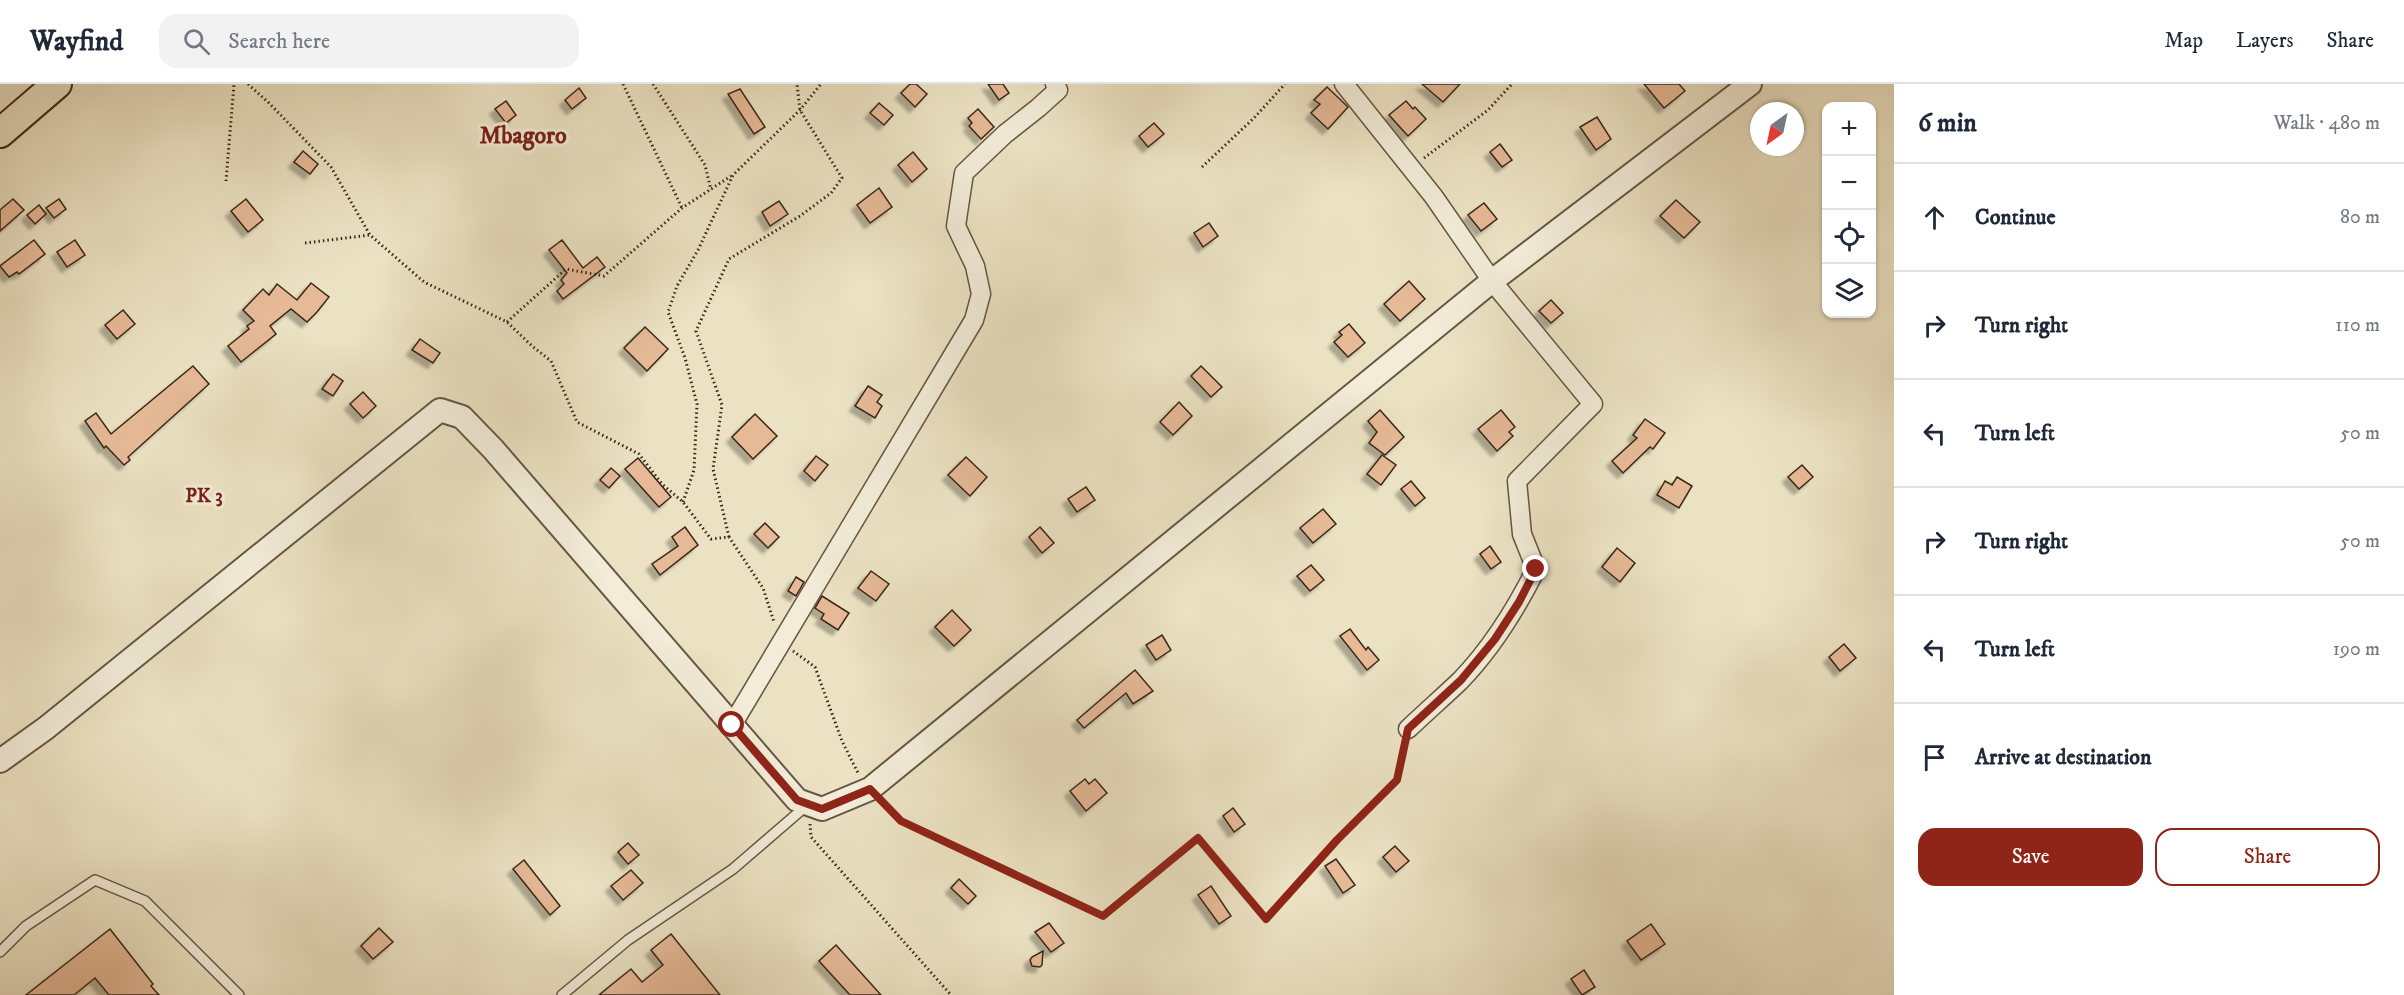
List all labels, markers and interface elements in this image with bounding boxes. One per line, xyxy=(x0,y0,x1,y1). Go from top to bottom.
search box xyxy=(159,14,579,68)
text: Wayfind xyxy=(30,24,123,59)
icon: search xyxy=(180,25,213,58)
text: Search here xyxy=(228,28,330,55)
text: Map xyxy=(2164,28,2203,54)
text: Layers xyxy=(2236,28,2294,54)
text: Share xyxy=(2327,28,2374,54)
north arrow xyxy=(1750,102,1804,156)
map controls xyxy=(1822,102,1876,318)
button: + xyxy=(1822,102,1876,156)
text: 6 min xyxy=(1918,107,1977,140)
text: Walk · 480 m xyxy=(2273,111,2380,136)
district label: Mbagoro xyxy=(479,121,567,151)
button: − xyxy=(1822,156,1876,210)
icon: ahead xyxy=(1918,201,1951,234)
text: Continue xyxy=(1975,204,2056,231)
text: 80 m xyxy=(2340,205,2380,230)
button: locate xyxy=(1822,210,1876,264)
button: layers xyxy=(1822,264,1876,318)
icon: right xyxy=(1918,309,1951,342)
text: Turn right xyxy=(1975,312,2068,339)
text: 110 m xyxy=(2335,313,2380,338)
icon: left xyxy=(1918,417,1951,450)
text: Turn left xyxy=(1975,420,2055,447)
text: 50 m xyxy=(2340,421,2380,446)
district label: PK 3 xyxy=(185,484,223,509)
icon: right xyxy=(1918,525,1951,558)
text: Turn right xyxy=(1975,528,2068,555)
text: 50 m xyxy=(2340,529,2380,554)
route end xyxy=(1522,555,1548,581)
icon: left xyxy=(1918,633,1951,666)
text: Turn left xyxy=(1975,636,2055,663)
text: 190 m xyxy=(2333,637,2380,662)
route start xyxy=(718,711,744,737)
icon: arrive xyxy=(1918,741,1951,774)
text: Arrive at destination xyxy=(1975,744,2152,771)
button: Save xyxy=(1918,828,2143,886)
button: Share xyxy=(2155,828,2380,886)

